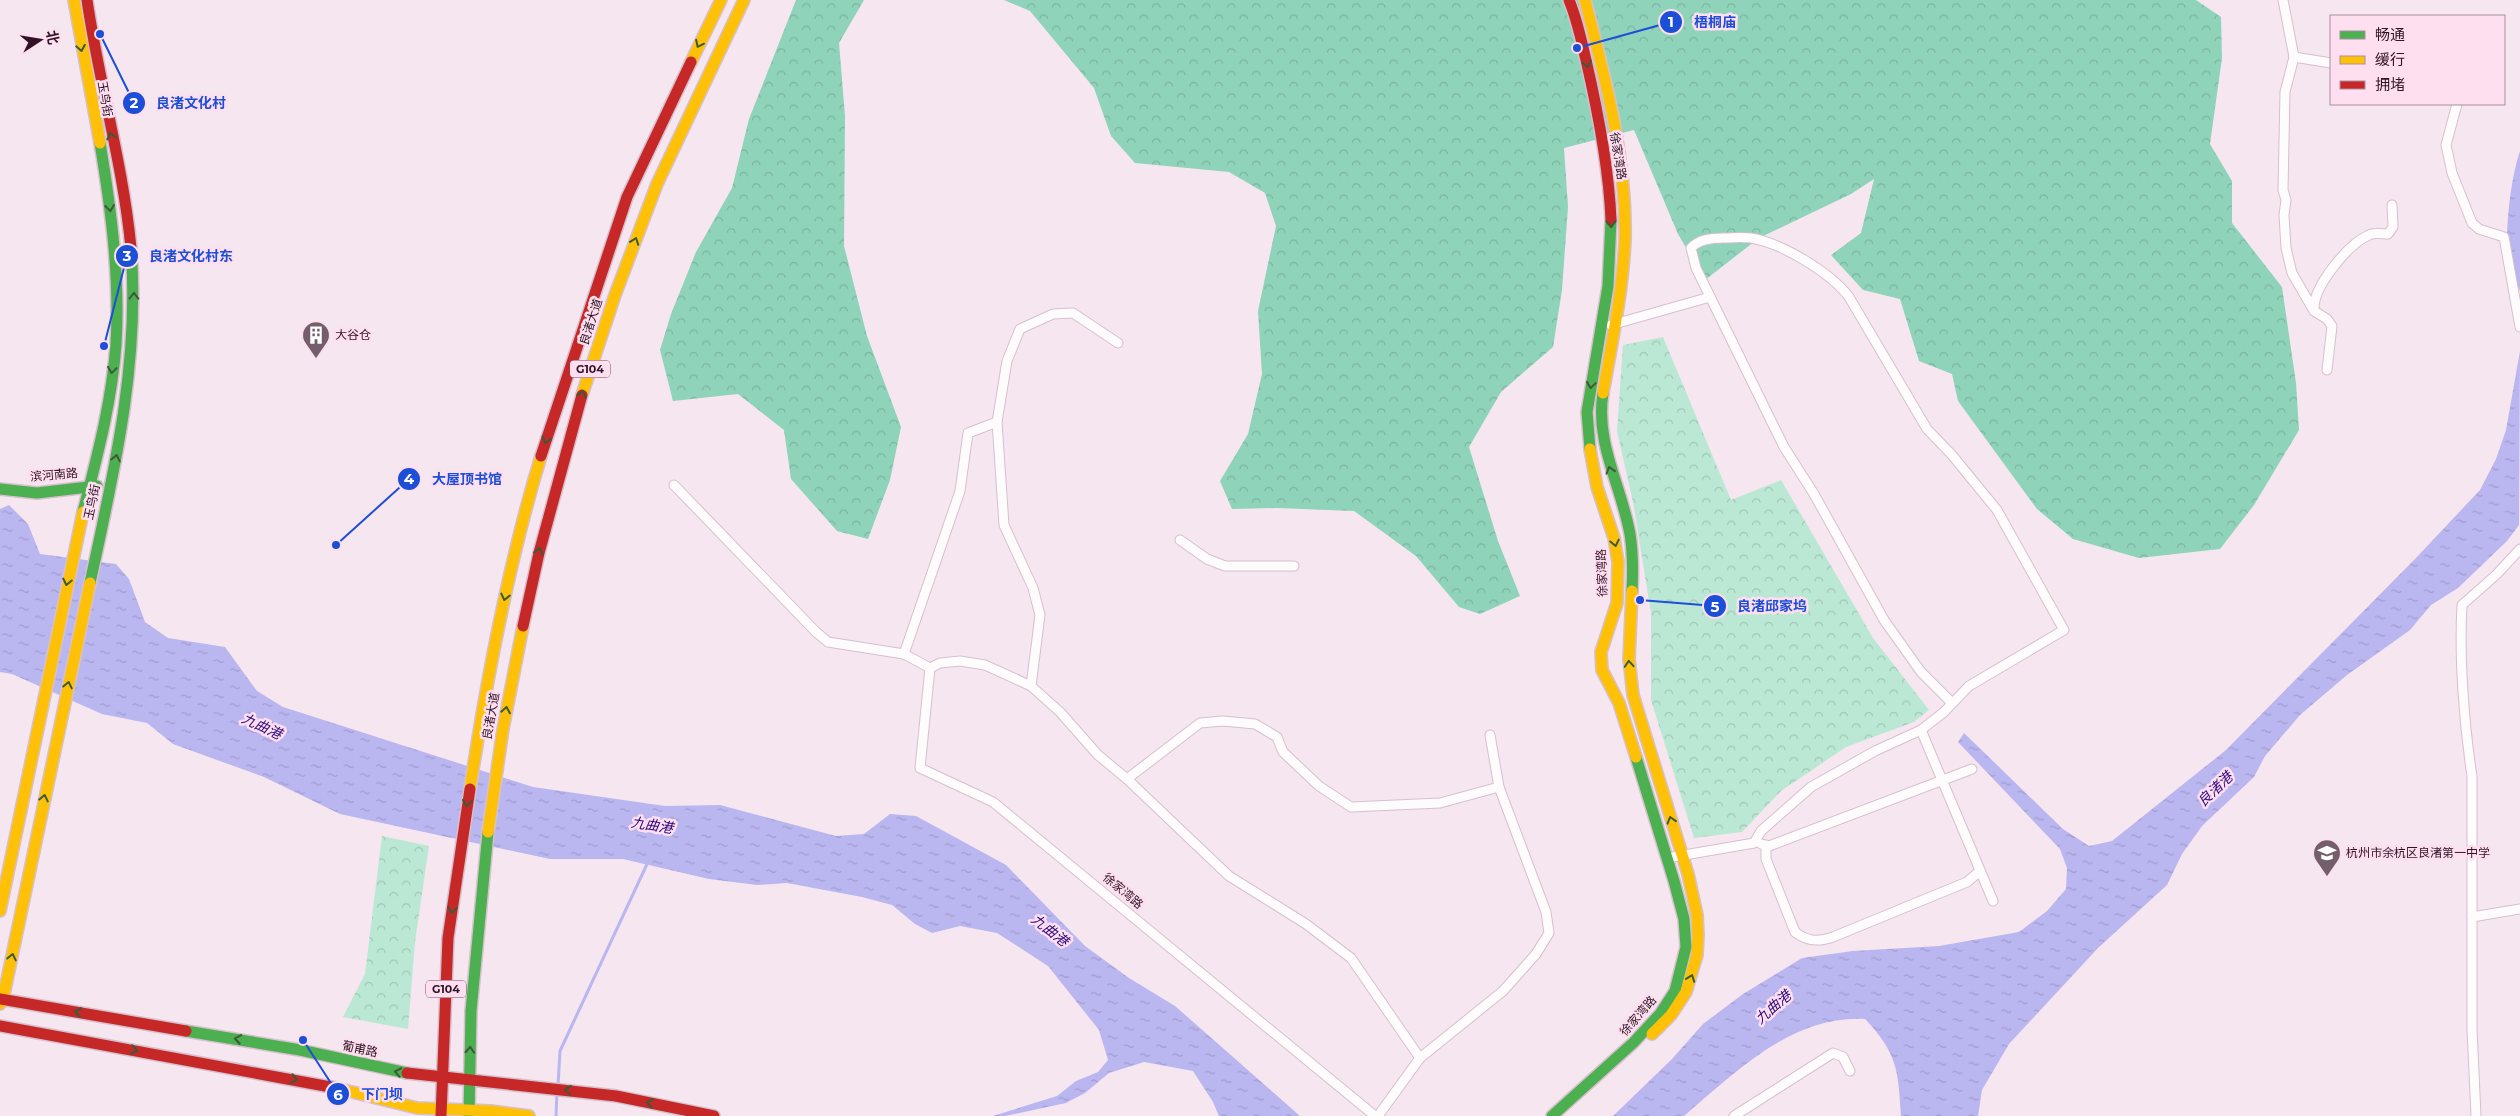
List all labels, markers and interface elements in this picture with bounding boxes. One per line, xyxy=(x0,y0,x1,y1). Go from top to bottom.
callout: 梧桐庙 xyxy=(1659,7,1746,36)
text: 1 xyxy=(1668,12,1674,31)
text: 梧桐庙 xyxy=(1694,13,1736,31)
north arrow xyxy=(15,15,65,65)
legend xyxy=(2330,15,2505,105)
text: 畅通 xyxy=(2375,25,2405,44)
text: 北 xyxy=(42,29,63,46)
one-way arrow xyxy=(695,39,705,48)
one-way arrow xyxy=(76,44,86,53)
text: 缓行 xyxy=(2375,50,2405,69)
one-way arrow xyxy=(1581,59,1592,68)
text: 拥堵 xyxy=(2375,75,2405,94)
street label: 玉鸟街 xyxy=(95,80,116,118)
callout: 良渚文化村 xyxy=(121,88,236,117)
text: 2 xyxy=(130,93,139,112)
text: 良渚文化村 xyxy=(156,94,226,112)
one-way arrow xyxy=(106,131,117,140)
street label: 徐家湾路 xyxy=(1607,131,1630,181)
one-way arrow xyxy=(104,204,115,212)
one-way arrow xyxy=(1605,220,1616,228)
one-way arrow xyxy=(629,237,639,245)
callout: 良渚文化村东 xyxy=(114,241,243,270)
text: 3 xyxy=(122,246,132,265)
text: 良渚文化村东 xyxy=(149,247,233,265)
one-way arrow xyxy=(129,292,139,300)
street label: 良渚大道 xyxy=(576,297,605,347)
building icon: 大谷仓 xyxy=(301,320,331,359)
place label: 大谷仓 xyxy=(335,327,371,342)
road number: G104 xyxy=(570,360,610,378)
one-way arrow xyxy=(108,366,118,374)
one-way arrow xyxy=(1586,381,1597,389)
one-way arrow xyxy=(577,391,587,399)
one-way arrow xyxy=(542,435,552,443)
one-way arrow xyxy=(110,453,121,462)
street label: 滨河南路 xyxy=(29,465,79,484)
callout: 大屋顶书馆 xyxy=(397,465,512,494)
one-way arrow xyxy=(1605,466,1615,475)
text: 4 xyxy=(404,469,415,488)
text: 大屋顶书馆 xyxy=(432,470,502,488)
street label: 玉鸟街 xyxy=(80,483,103,521)
one-way arrow xyxy=(1609,539,1619,548)
one-way arrow xyxy=(533,546,544,555)
street label: 徐家湾路 xyxy=(1593,549,1610,597)
one-way arrow xyxy=(63,578,73,587)
one-way arrow xyxy=(500,592,511,601)
callout: 良渚邱家坞 xyxy=(1702,592,1817,621)
text: 5 xyxy=(1711,597,1720,616)
text: 良渚邱家坞 xyxy=(1737,597,1807,615)
one-way arrow xyxy=(1623,660,1634,668)
one-way arrow xyxy=(62,681,73,690)
street label: 良渚大道 xyxy=(479,691,502,741)
one-way arrow xyxy=(501,706,511,714)
water label: 九曲港 xyxy=(239,709,287,744)
water label: 良渚港 xyxy=(2194,767,2238,810)
one-way arrow xyxy=(39,794,49,802)
one-way arrow xyxy=(463,799,473,808)
water label: 九曲港 xyxy=(630,813,676,837)
one-way arrow xyxy=(1667,817,1677,825)
school or university icon: 杭州市余杭区良渚第一中学 xyxy=(2312,838,2342,877)
place label: 杭州市余杭区良渚第一中学 xyxy=(2346,845,2490,860)
street label: 徐家湾路 xyxy=(1100,869,1147,912)
one-way arrow xyxy=(447,907,458,915)
water label: 九曲港 xyxy=(1028,910,1074,951)
one-way arrow xyxy=(6,953,16,962)
one-way arrow xyxy=(1685,975,1695,983)
road number: G104 xyxy=(426,981,466,998)
water label: 九曲港 xyxy=(1751,985,1796,1028)
street label: 徐家湾路 xyxy=(1616,993,1659,1039)
one-way arrow xyxy=(74,1007,83,1017)
one-way arrow xyxy=(234,1035,243,1045)
street label: 葡甫路 xyxy=(341,1037,379,1060)
one-way arrow xyxy=(130,1044,139,1054)
one-way arrow xyxy=(464,1046,475,1054)
one-way arrow xyxy=(393,1067,402,1078)
one-way arrow xyxy=(290,1073,298,1083)
callout: 下门坝 xyxy=(326,1080,413,1109)
text: 6 xyxy=(333,1085,343,1104)
text: 下门坝 xyxy=(361,1085,403,1103)
one-way arrow xyxy=(563,1086,572,1096)
one-way arrow xyxy=(645,1098,654,1109)

